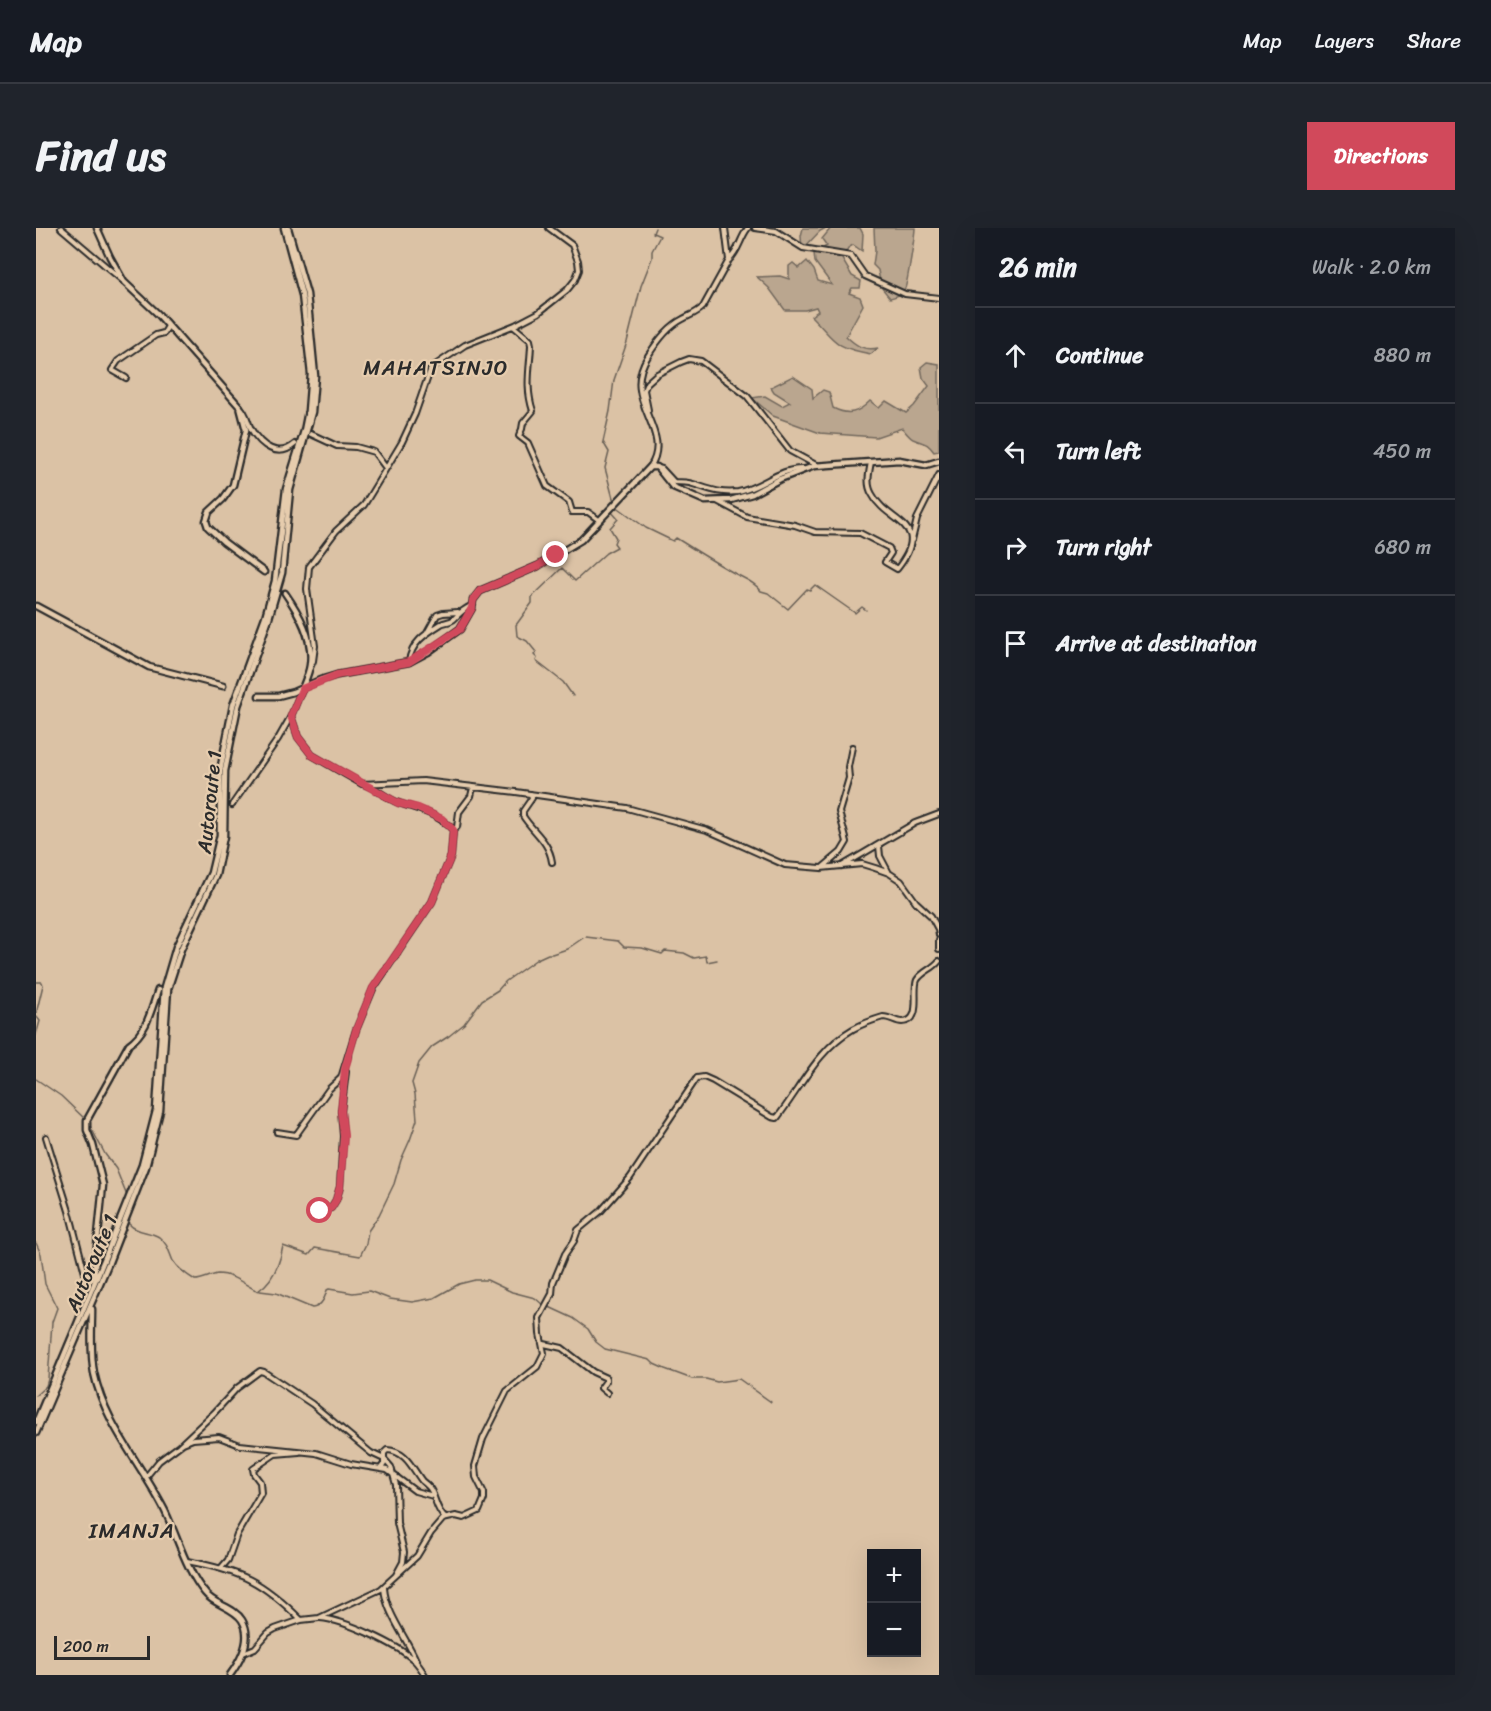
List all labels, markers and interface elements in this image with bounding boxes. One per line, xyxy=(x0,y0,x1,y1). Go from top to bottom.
text: Map xyxy=(30,17,82,66)
text: Map xyxy=(1243,22,1282,60)
text: Layers xyxy=(1315,22,1374,60)
text: Share xyxy=(1407,22,1461,60)
text: Find us xyxy=(36,119,166,193)
button: Directions xyxy=(1307,122,1455,190)
text: 26 min xyxy=(999,244,1077,290)
text: Walk · 2.0 km xyxy=(1312,250,1431,285)
text: Continue xyxy=(1056,336,1144,375)
text: 880 m xyxy=(1374,338,1431,373)
icon: ahead xyxy=(999,339,1032,372)
district label: MAHATSINJO xyxy=(363,349,509,387)
text: Turn left xyxy=(1056,432,1141,471)
text: 450 m xyxy=(1373,434,1431,469)
icon: left xyxy=(999,435,1032,468)
text: Turn right xyxy=(1056,528,1151,567)
text: 680 m xyxy=(1374,530,1431,565)
icon: right xyxy=(999,531,1032,564)
route end xyxy=(542,541,568,567)
text: Arrive at destination xyxy=(1056,624,1257,663)
icon: arrive xyxy=(999,627,1032,660)
street label: Autoroute 1 xyxy=(187,749,232,856)
route start xyxy=(306,1197,332,1223)
street label: Autoroute 1 xyxy=(55,1209,128,1319)
district label: IMANJA xyxy=(88,1512,175,1550)
map controls xyxy=(867,1549,921,1657)
button: + xyxy=(867,1549,921,1603)
button: − xyxy=(867,1603,921,1657)
text: 200 m xyxy=(63,1632,109,1661)
scale bar xyxy=(54,1633,150,1660)

